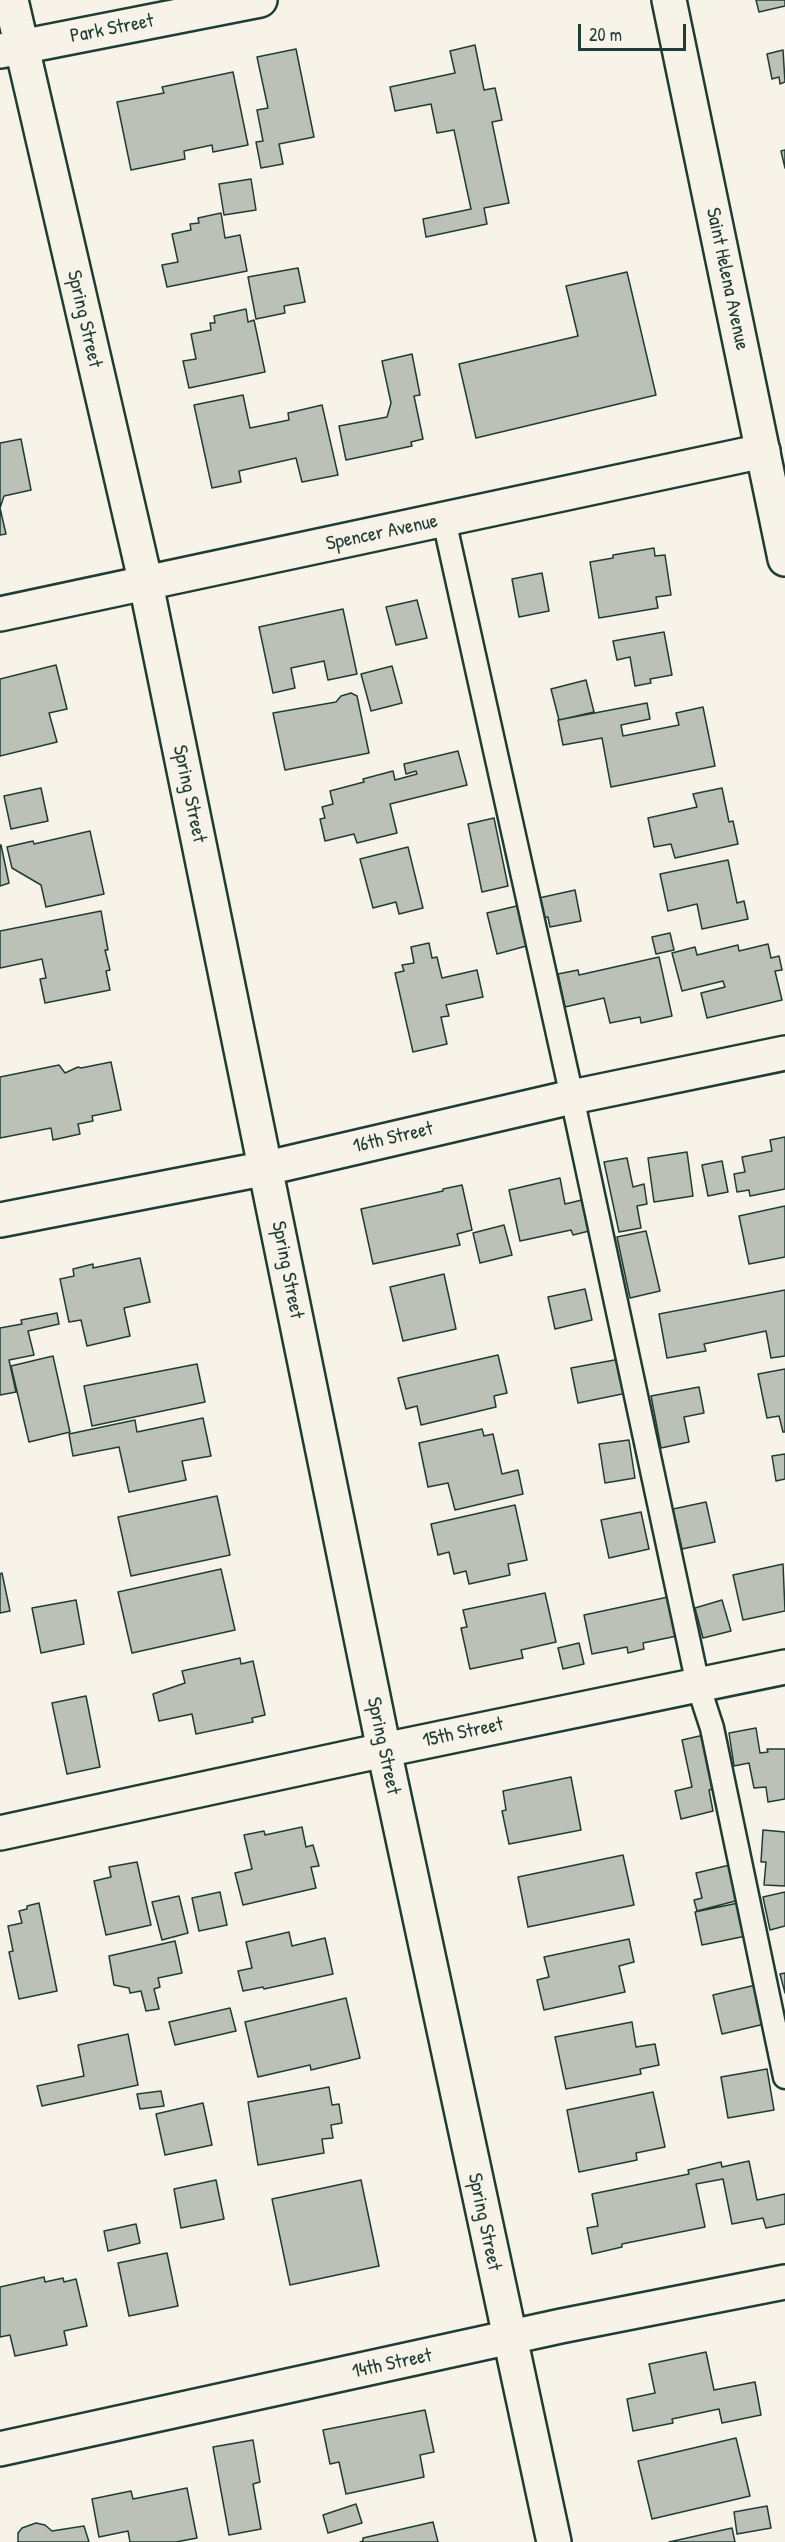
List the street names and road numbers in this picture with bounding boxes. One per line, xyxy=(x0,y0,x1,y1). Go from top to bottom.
street label: Park Street xyxy=(68,9,156,49)
street label: Saint Helena Avenue xyxy=(700,206,754,352)
street label: Spring Street xyxy=(61,268,107,370)
street label: Spencer Avenue xyxy=(324,509,440,557)
street label: Spring Street xyxy=(167,743,211,845)
street label: 16th Street xyxy=(351,1117,435,1159)
street label: Spring Street xyxy=(266,1219,308,1321)
street label: Spring Street xyxy=(361,1695,405,1797)
street label: 15th Street xyxy=(420,1713,506,1753)
street label: Spring Street xyxy=(462,2171,506,2273)
street label: 14th Street xyxy=(350,2344,434,2384)

